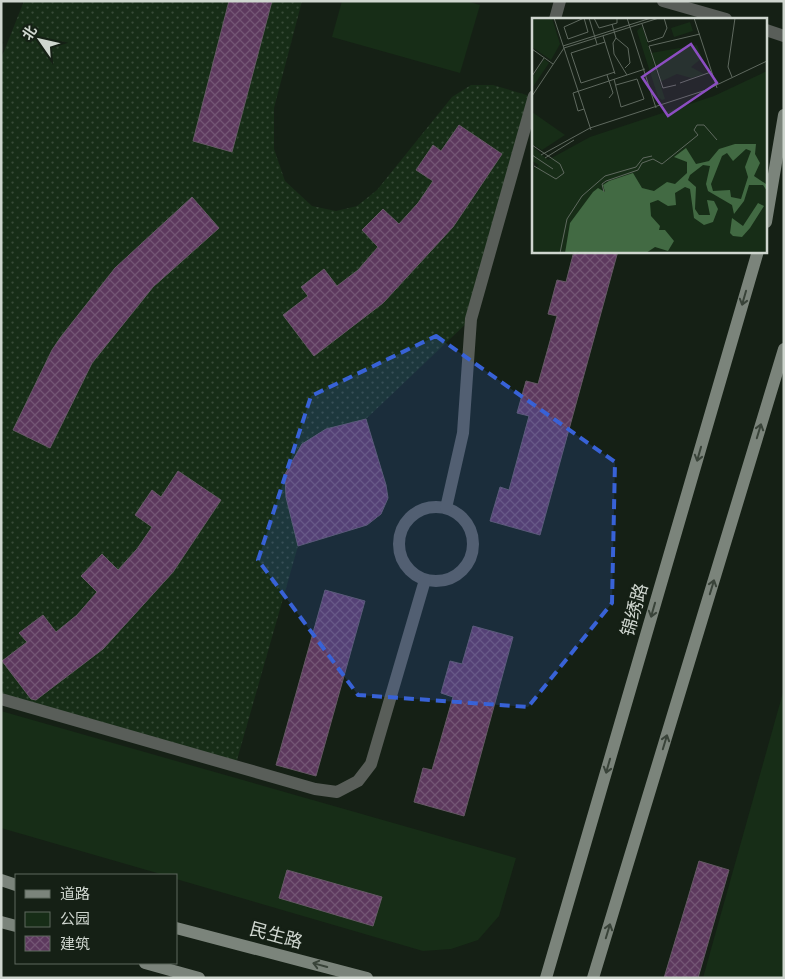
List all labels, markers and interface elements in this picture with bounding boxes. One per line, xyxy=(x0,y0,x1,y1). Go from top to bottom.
north arrow xyxy=(15,15,65,65)
inset map xyxy=(532,18,768,252)
text: 北 xyxy=(18,22,42,45)
one-way arrow xyxy=(739,290,749,306)
one-way arrow xyxy=(754,423,764,439)
one-way arrow xyxy=(693,446,703,462)
one-way arrow xyxy=(707,579,717,595)
street label: 锦绣路 xyxy=(616,581,654,639)
one-way arrow xyxy=(648,602,658,618)
one-way arrow xyxy=(660,734,670,750)
one-way arrow xyxy=(602,758,612,774)
legend xyxy=(15,874,178,964)
text: 道路 xyxy=(60,884,90,905)
text: 公园 xyxy=(60,909,90,930)
street label: 民生路 xyxy=(247,917,305,955)
one-way arrow xyxy=(603,923,613,939)
text: 建筑 xyxy=(60,934,90,955)
one-way arrow xyxy=(312,960,328,970)

